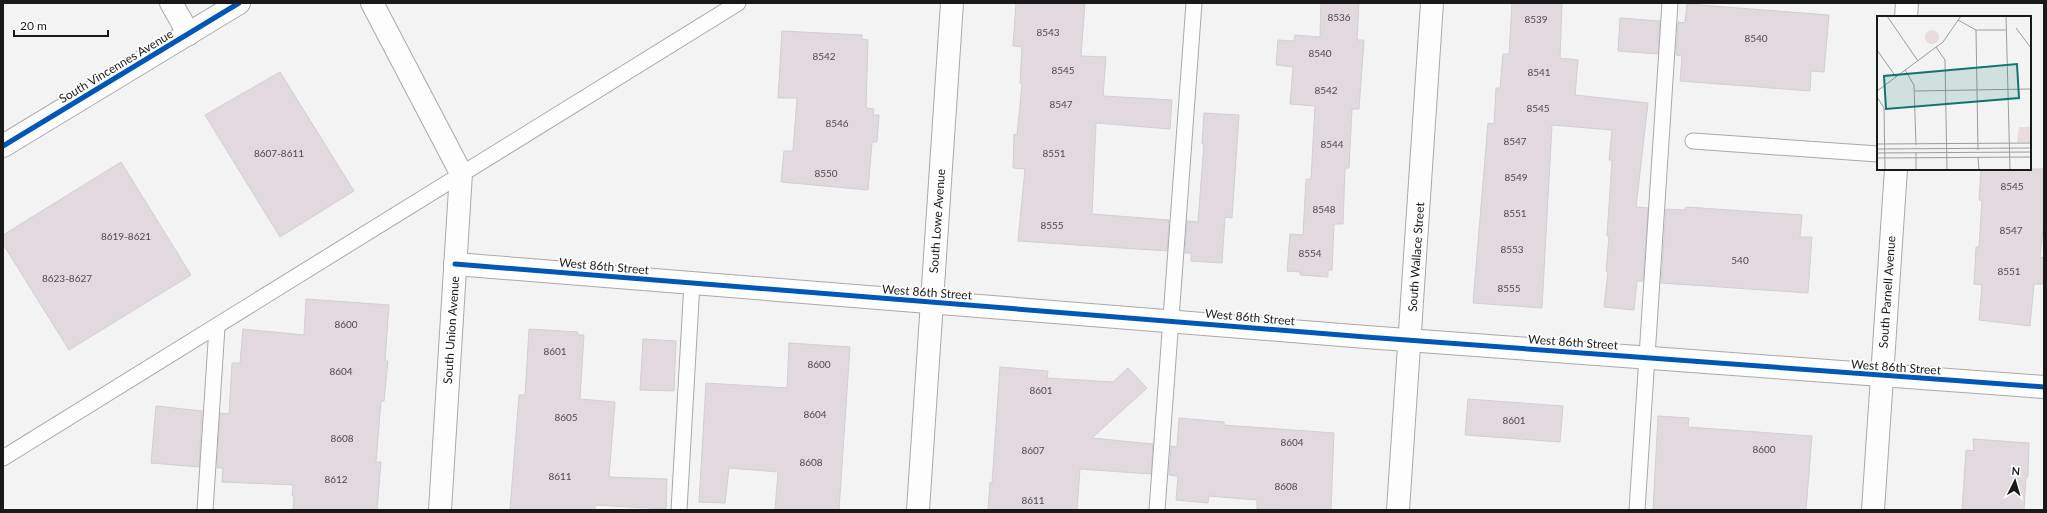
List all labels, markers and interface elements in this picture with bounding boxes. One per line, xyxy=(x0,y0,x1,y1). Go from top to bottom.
house number: 8536 xyxy=(1327,11,1351,23)
scale bar xyxy=(14,12,108,38)
house number: 8539 xyxy=(1524,13,1548,25)
inset map xyxy=(1877,16,2031,170)
text: 20 m xyxy=(20,18,47,33)
street label: South Vincennes Avenue xyxy=(56,26,176,106)
house number: 8543 xyxy=(1036,26,1060,38)
house number: 8540 xyxy=(1744,32,1768,44)
house number: 8540 xyxy=(1308,47,1332,59)
house number: 8542 xyxy=(812,50,836,62)
house number: 8545 xyxy=(1051,64,1075,76)
house number: 8541 xyxy=(1527,66,1551,78)
house number: 8542 xyxy=(1314,84,1338,96)
house number: 8547 xyxy=(1049,98,1073,110)
house number: 8545 xyxy=(1526,102,1550,114)
house number: 8546 xyxy=(825,117,849,129)
house number: 8547 xyxy=(1503,135,1527,147)
house number: 8544 xyxy=(1320,138,1344,150)
house number: 8607-8611 xyxy=(254,147,304,159)
house number: 8551 xyxy=(1042,147,1066,159)
house number: 8550 xyxy=(814,167,838,179)
street label: South Lowe Avenue xyxy=(926,168,948,274)
house number: 8549 xyxy=(1504,171,1528,183)
house number: 8545 xyxy=(2000,180,2024,192)
street label: South Wallace Street xyxy=(1405,201,1427,312)
house number: 8548 xyxy=(1312,203,1336,215)
house number: 8551 xyxy=(1503,207,1527,219)
house number: 8555 xyxy=(1040,219,1064,231)
house number: 8547 xyxy=(1999,224,2023,236)
house number: 8619-8621 xyxy=(101,230,151,242)
street label: South Parnell Avenue xyxy=(1876,235,1898,349)
house number: 8553 xyxy=(1500,243,1524,255)
house number: 8554 xyxy=(1298,247,1322,259)
house number: 540 xyxy=(1731,254,1749,266)
street label: West 86th Street xyxy=(558,255,650,277)
house number: 8551 xyxy=(1997,265,2021,277)
house number: 8623-8627 xyxy=(42,272,92,284)
street label: South Union Avenue xyxy=(440,276,462,384)
street label: West 86th Street xyxy=(881,281,973,303)
house number: 8555 xyxy=(1497,282,1521,294)
street label: West 86th Street xyxy=(1204,306,1296,328)
house number: 8600 xyxy=(334,318,358,330)
street label: West 86th Street xyxy=(1527,331,1619,353)
house number: 8601 xyxy=(543,345,567,357)
street label: West 86th Street xyxy=(1850,356,1942,378)
house number: 8600 xyxy=(807,358,831,370)
house number: 8604 xyxy=(329,365,353,377)
house number: 8601 xyxy=(1029,384,1053,396)
house number: 8604 xyxy=(803,408,827,420)
house number: 8605 xyxy=(554,411,578,423)
house number: 8601 xyxy=(1502,414,1526,426)
house number: 8608 xyxy=(330,432,354,444)
house number: 8604 xyxy=(1280,436,1304,448)
house number: 8600 xyxy=(1752,443,1776,455)
house number: 8607 xyxy=(1021,444,1045,456)
house number: 8608 xyxy=(799,456,823,468)
north arrow xyxy=(1995,461,2035,501)
text: N xyxy=(2011,464,2021,477)
house number: 8611 xyxy=(548,470,572,482)
house number: 8612 xyxy=(324,473,348,485)
house number: 8608 xyxy=(1274,480,1298,492)
house number: 8611 xyxy=(1021,494,1045,506)

